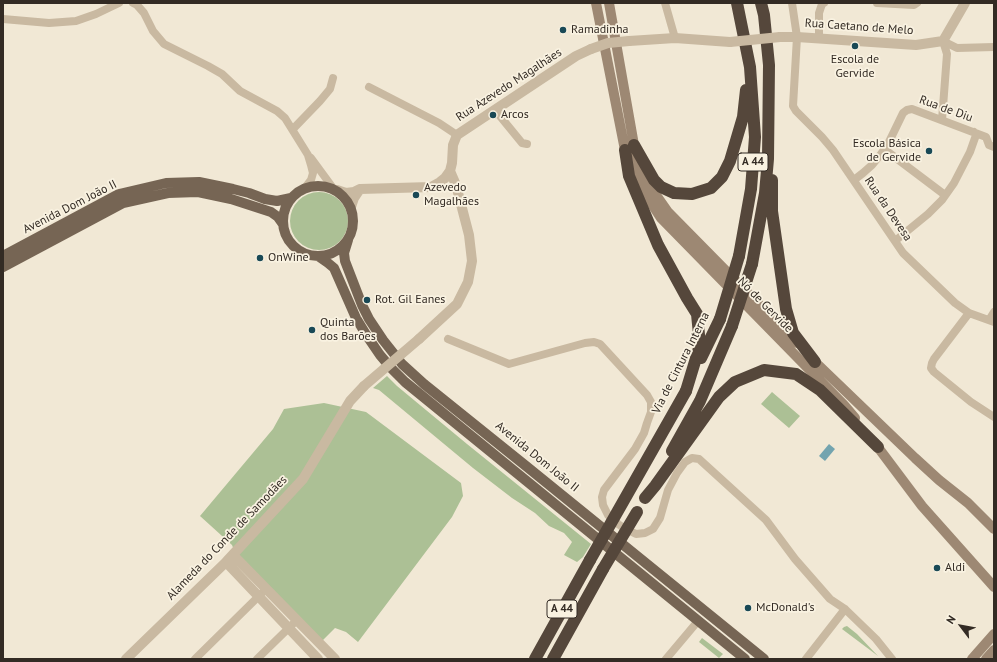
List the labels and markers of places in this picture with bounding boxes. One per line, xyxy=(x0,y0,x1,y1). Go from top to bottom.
place label: Ramadinha xyxy=(571,23,628,37)
marker: Ramadinha xyxy=(558,25,568,35)
marker: Escola de Gervide xyxy=(850,41,860,51)
place label: Escola de Gervide xyxy=(831,53,879,81)
place label: Arcos xyxy=(501,108,529,122)
marker: Arcos xyxy=(488,110,498,120)
place label: Escola Básica de Gervide xyxy=(853,137,921,165)
marker: Escola Básica de Gervide xyxy=(924,146,934,156)
place label: Azevedo Magalhães xyxy=(424,181,479,209)
marker: Azevedo Magalhães xyxy=(411,190,421,200)
place label: OnWine xyxy=(268,251,309,265)
marker: OnWine xyxy=(255,253,265,263)
place label: Rot. Gil Eanes xyxy=(375,293,445,307)
marker: Rot. Gil Eanes xyxy=(362,295,372,305)
place label: Quinta dos Barões xyxy=(320,316,376,344)
marker: Quinta dos Barões xyxy=(307,325,317,335)
place label: Aldi xyxy=(945,561,965,575)
marker: Aldi xyxy=(932,563,942,573)
place label: McDonald's xyxy=(756,601,815,615)
marker: McDonald's xyxy=(743,603,753,613)

